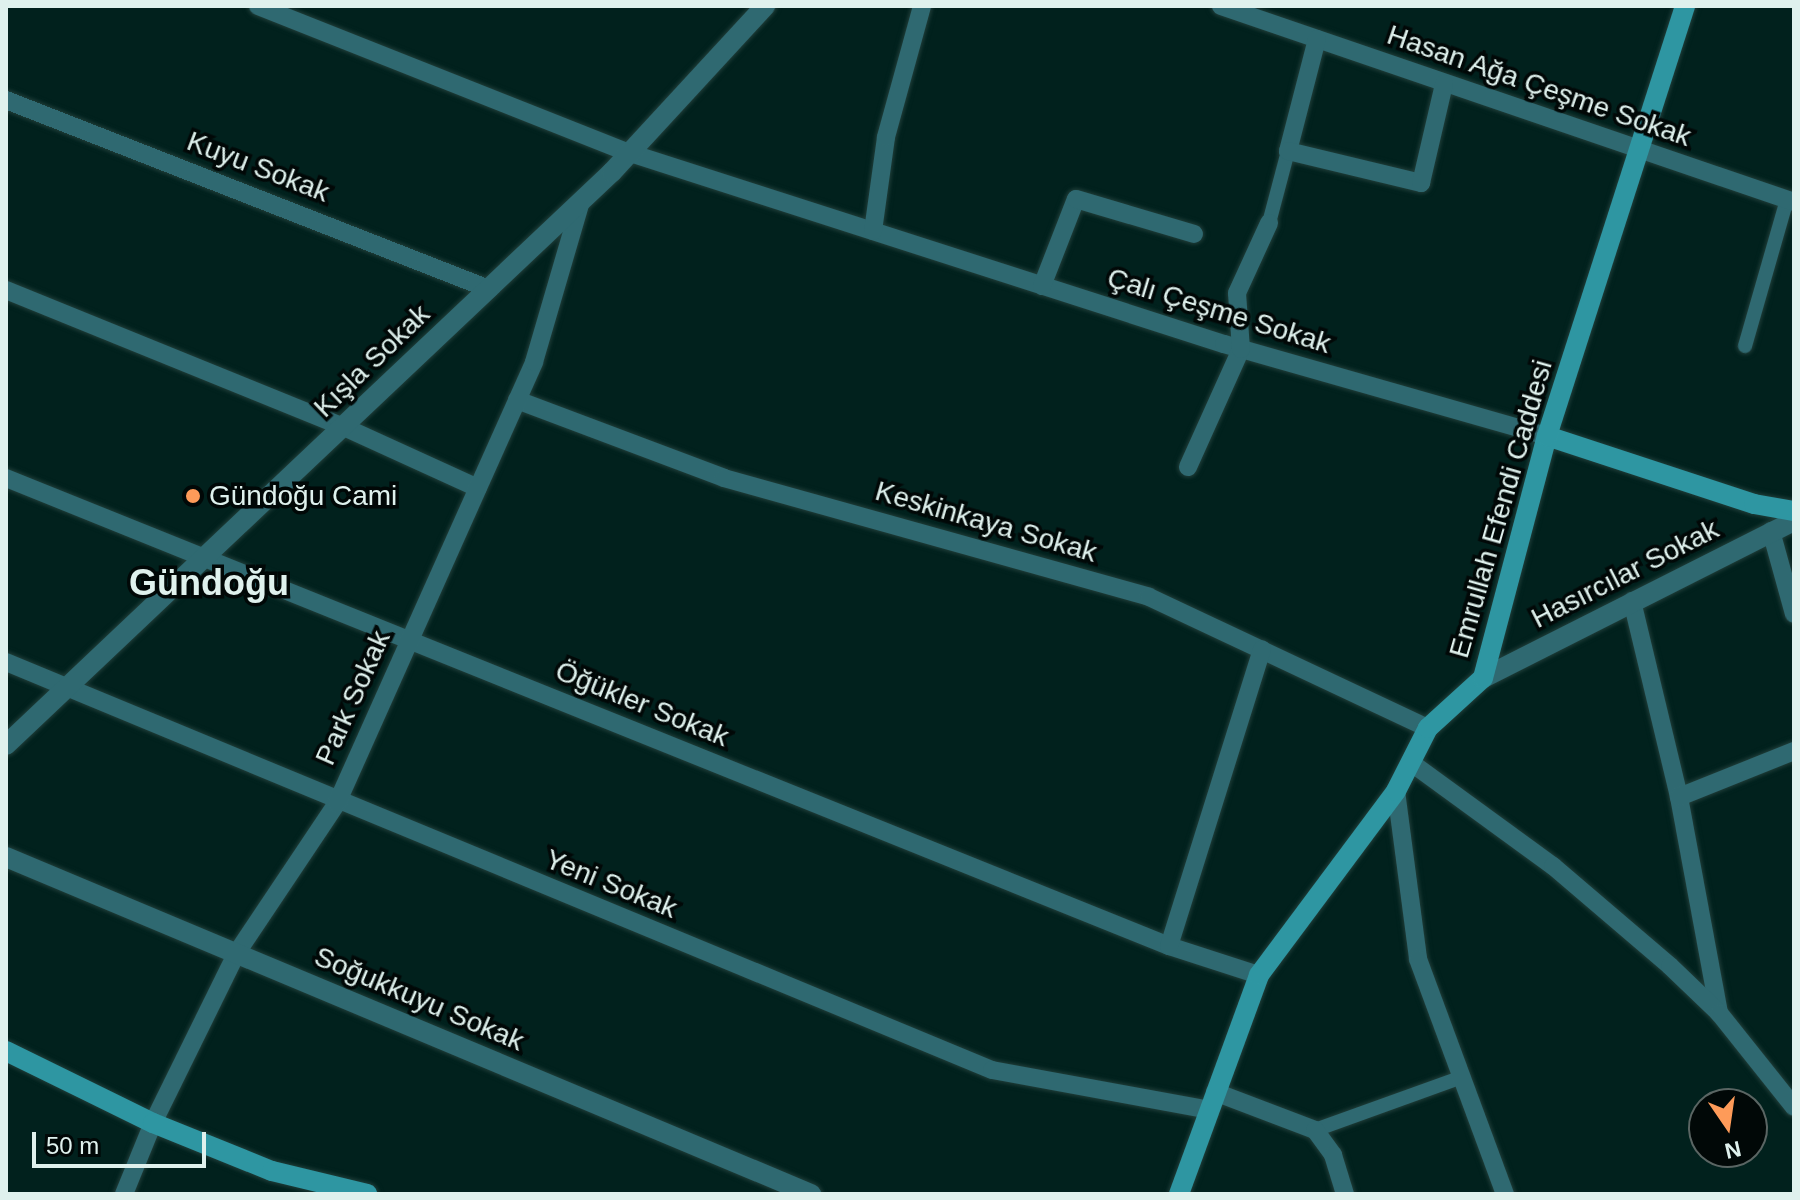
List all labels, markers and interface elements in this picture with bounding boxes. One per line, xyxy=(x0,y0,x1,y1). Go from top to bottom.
street label: Hasan Ağa Çeşme Sokak xyxy=(1382,18,1696,154)
street label: Kuyu Sokak xyxy=(182,125,334,209)
street label: Çalı Çeşme Sokak xyxy=(1103,261,1335,361)
street label: Kışla Sokak xyxy=(307,298,437,424)
street label: Emrullah Efendi Caddesi xyxy=(1442,356,1560,662)
street label: Keskinkaya Sokak xyxy=(871,474,1101,570)
place label: Gündoğu Cami xyxy=(209,479,397,513)
marker: Gündoğu Cami xyxy=(184,487,202,505)
street label: Hasırcılar Sokak xyxy=(1526,512,1724,636)
district label: Gündoğu xyxy=(129,561,289,605)
street label: Park Sokak xyxy=(309,626,397,770)
street label: Öğükler Sokak xyxy=(551,654,733,754)
street label: Yeni Sokak xyxy=(540,842,682,926)
street label: Soğukkuyu Sokak xyxy=(309,940,529,1058)
north arrow xyxy=(1688,1088,1768,1168)
scale bar xyxy=(36,1116,210,1166)
text: 50 m xyxy=(46,1132,99,1159)
text: N xyxy=(1723,1136,1744,1164)

